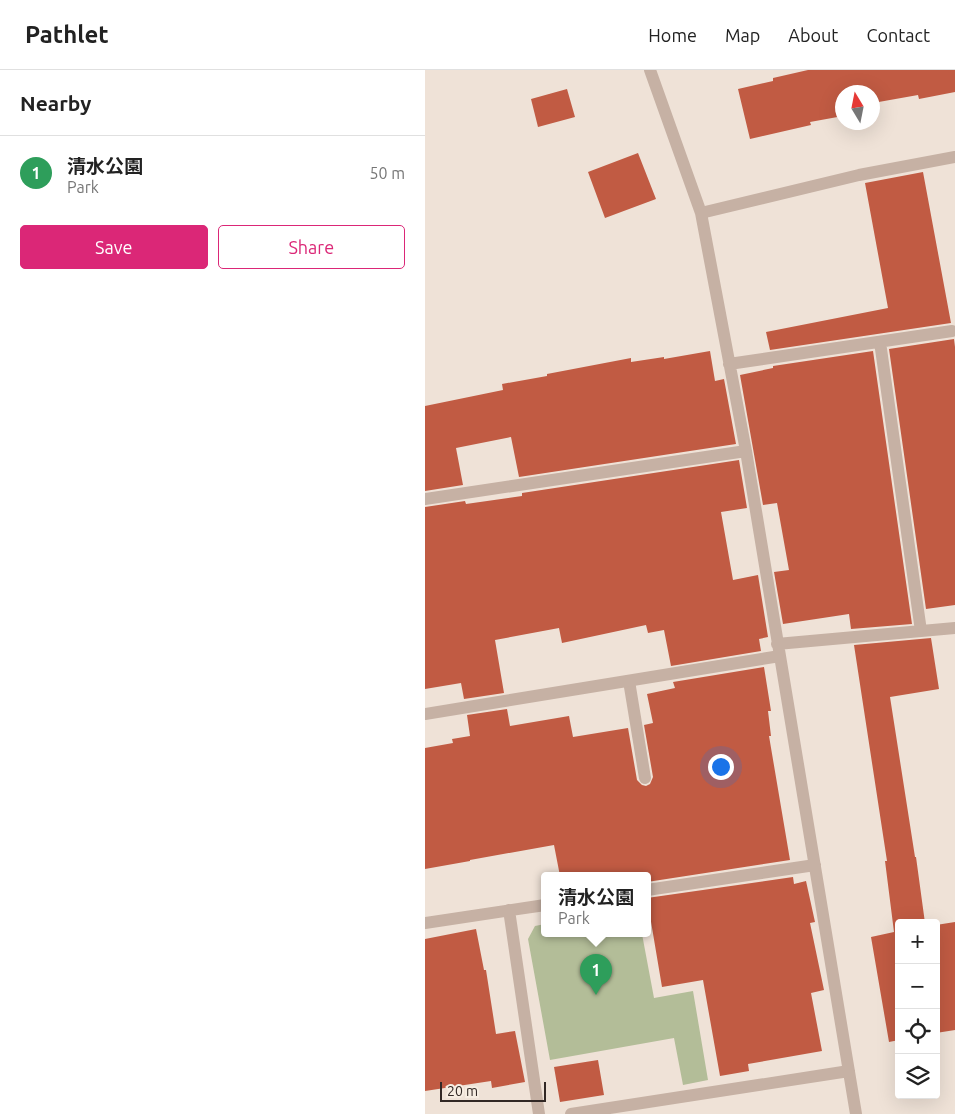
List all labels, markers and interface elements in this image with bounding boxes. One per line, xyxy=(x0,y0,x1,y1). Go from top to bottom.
text: Pathlet xyxy=(25,21,109,48)
text: Home xyxy=(648,25,697,45)
text: Map xyxy=(725,25,760,45)
text: About xyxy=(788,25,838,45)
text: Contact xyxy=(866,25,930,45)
north arrow xyxy=(835,85,880,130)
text: Nearby xyxy=(20,91,91,115)
text: 清水公園 xyxy=(67,155,143,177)
text: 1 xyxy=(31,164,41,182)
text: 50 m xyxy=(369,164,405,182)
text: Park xyxy=(67,178,99,196)
button: Save xyxy=(20,225,208,269)
button: Share xyxy=(218,225,405,269)
your location xyxy=(708,754,734,780)
popup xyxy=(541,872,651,937)
text: 清水公園 xyxy=(558,886,634,908)
text: Park xyxy=(558,909,590,927)
map controls xyxy=(895,919,940,1099)
button: + xyxy=(895,919,940,964)
pin: 1 xyxy=(580,954,612,995)
button: − xyxy=(895,964,940,1009)
button: locate xyxy=(895,1009,940,1054)
button: layers xyxy=(895,1054,940,1099)
scale bar xyxy=(440,1079,546,1102)
text: 20 m xyxy=(447,1083,478,1099)

